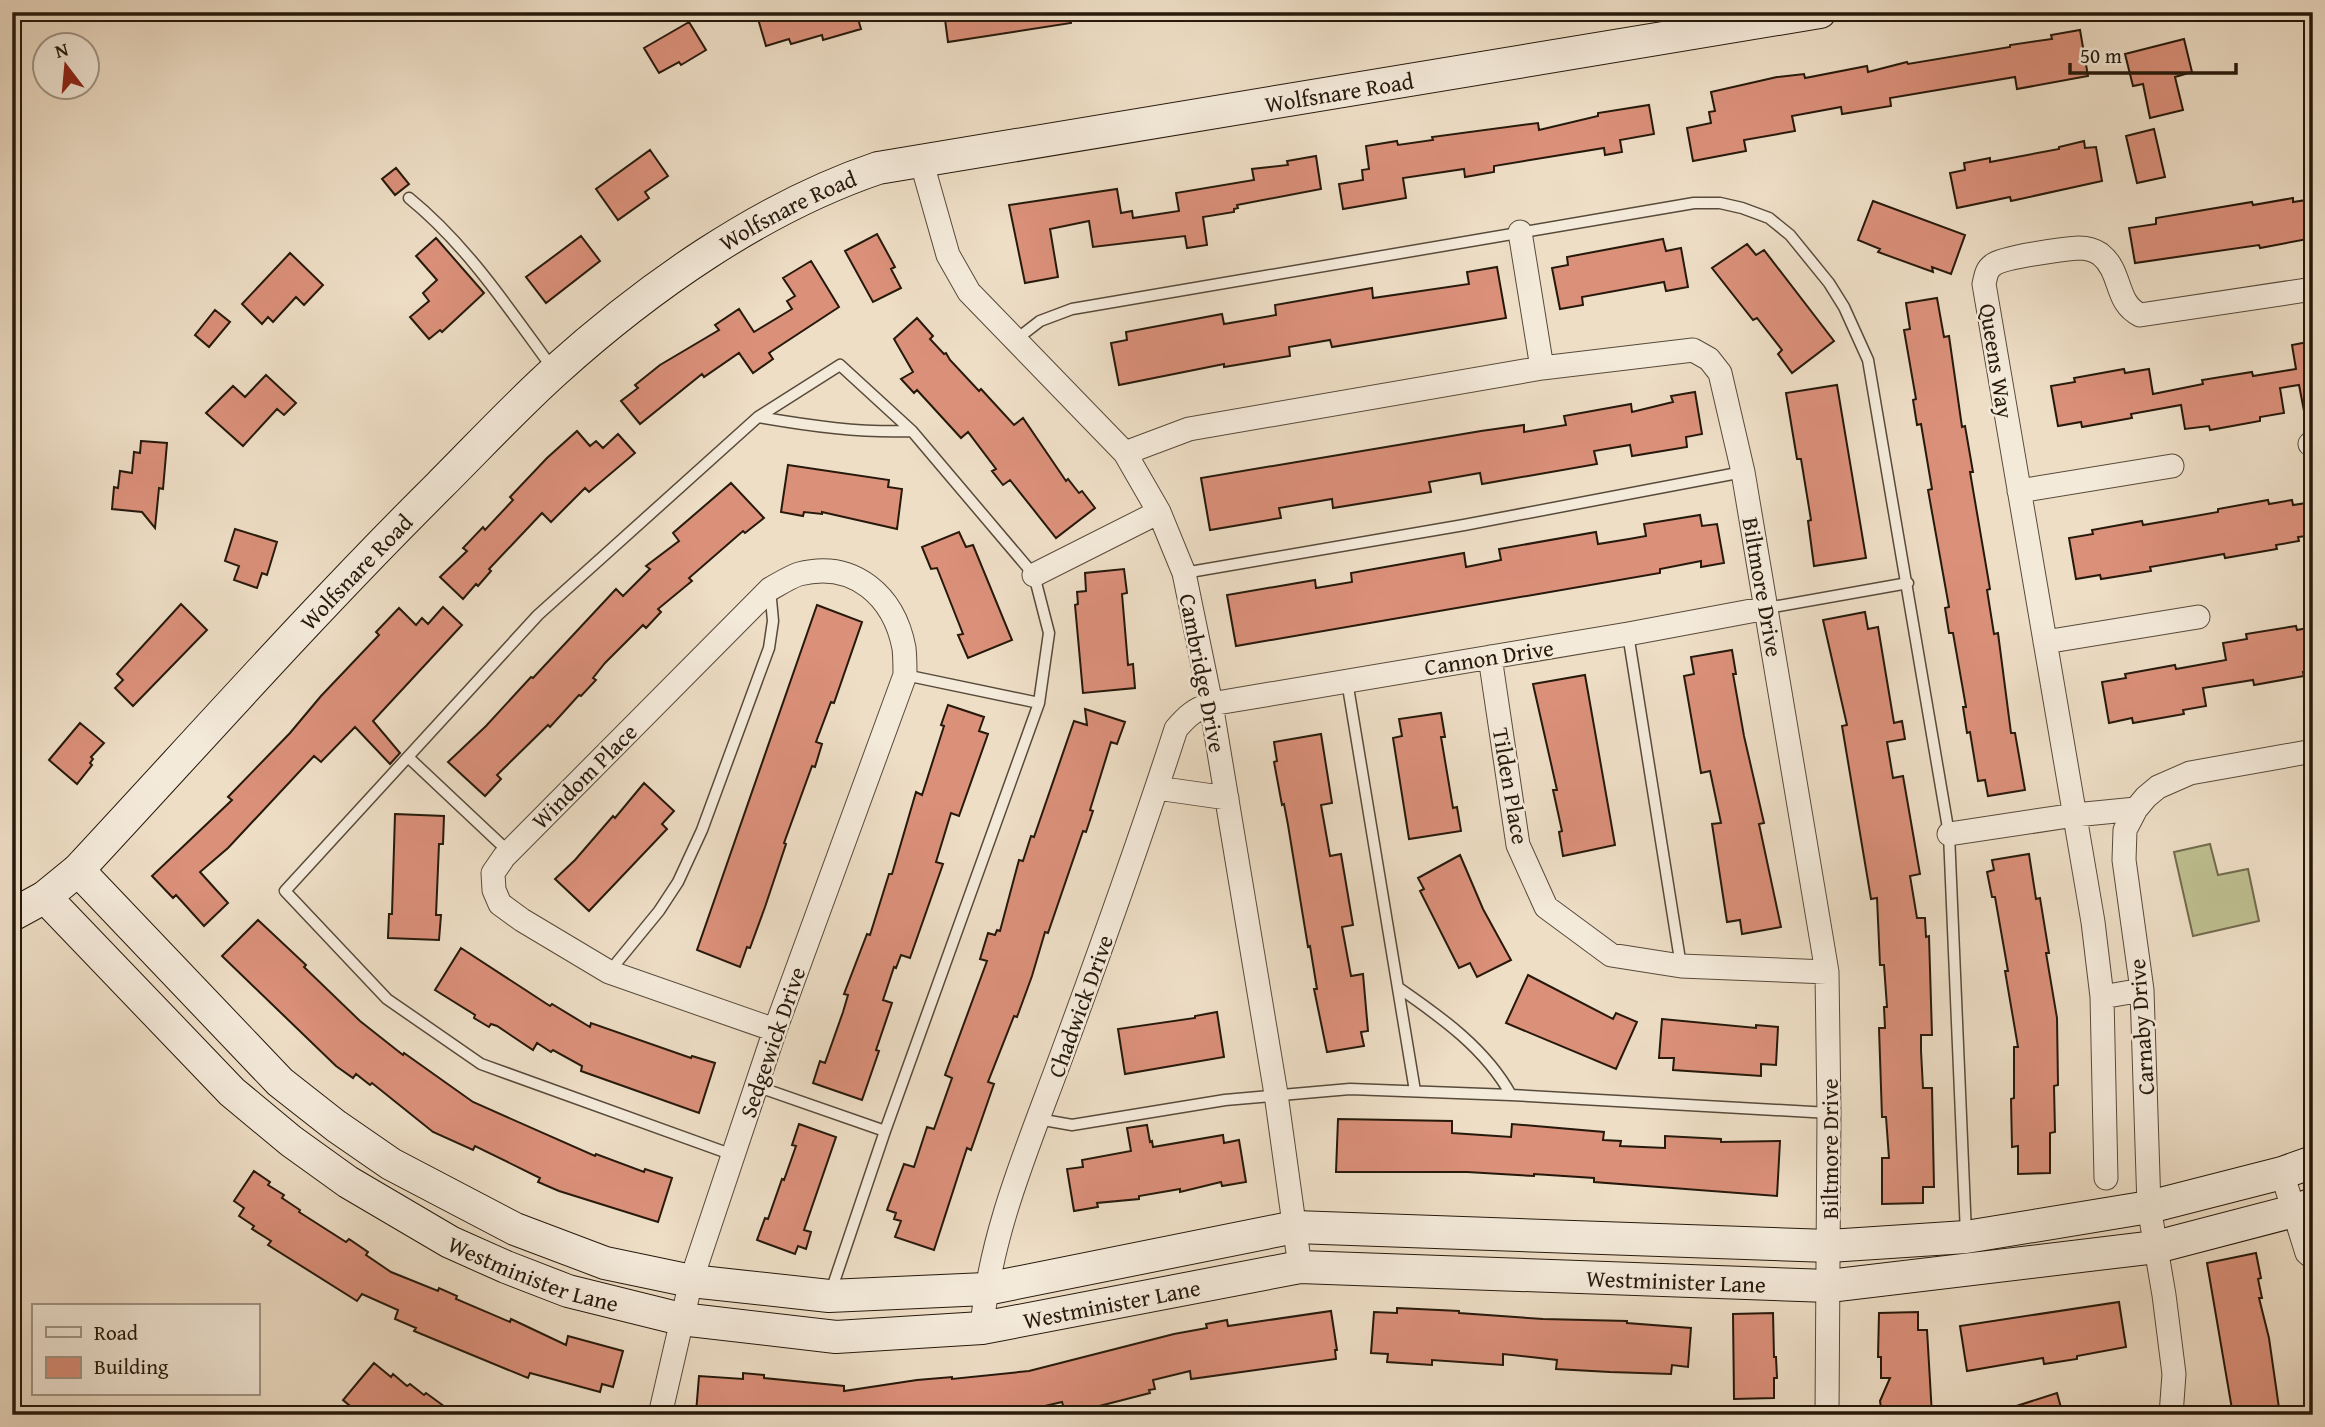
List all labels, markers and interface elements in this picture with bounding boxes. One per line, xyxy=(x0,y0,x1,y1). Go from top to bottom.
north arrow xyxy=(32,32,102,102)
scale bar xyxy=(2070,32,2236,76)
text: N xyxy=(51,34,72,65)
text: 50 m xyxy=(2080,40,2122,71)
street label: Wolfsnare Road xyxy=(1262,63,1417,120)
street label: Wolfsnare Road xyxy=(712,161,862,258)
street label: Queens Way xyxy=(1972,301,2022,421)
street label: Wolfsnare Road xyxy=(292,505,420,637)
street label: Biltmore Drive xyxy=(1734,515,1792,659)
street label: Cambridge Drive xyxy=(1171,591,1235,755)
street label: Cannon Drive xyxy=(1422,630,1556,684)
street label: Windom Place xyxy=(524,716,644,836)
street label: Tilden Place xyxy=(1485,725,1537,847)
street label: Chadwick Drive xyxy=(1039,930,1121,1082)
street label: Carnaby Drive xyxy=(2120,958,2162,1096)
street label: Sedgewick Drive xyxy=(731,962,813,1122)
street label: Biltmore Drive xyxy=(1813,1078,1846,1220)
street label: Westminister Lane xyxy=(443,1227,622,1319)
street label: Westminister Lane xyxy=(1586,1261,1766,1300)
street label: Westminister Lane xyxy=(1020,1270,1203,1336)
legend xyxy=(32,1304,259,1396)
text: Road xyxy=(94,1317,139,1348)
text: Building xyxy=(94,1351,169,1382)

